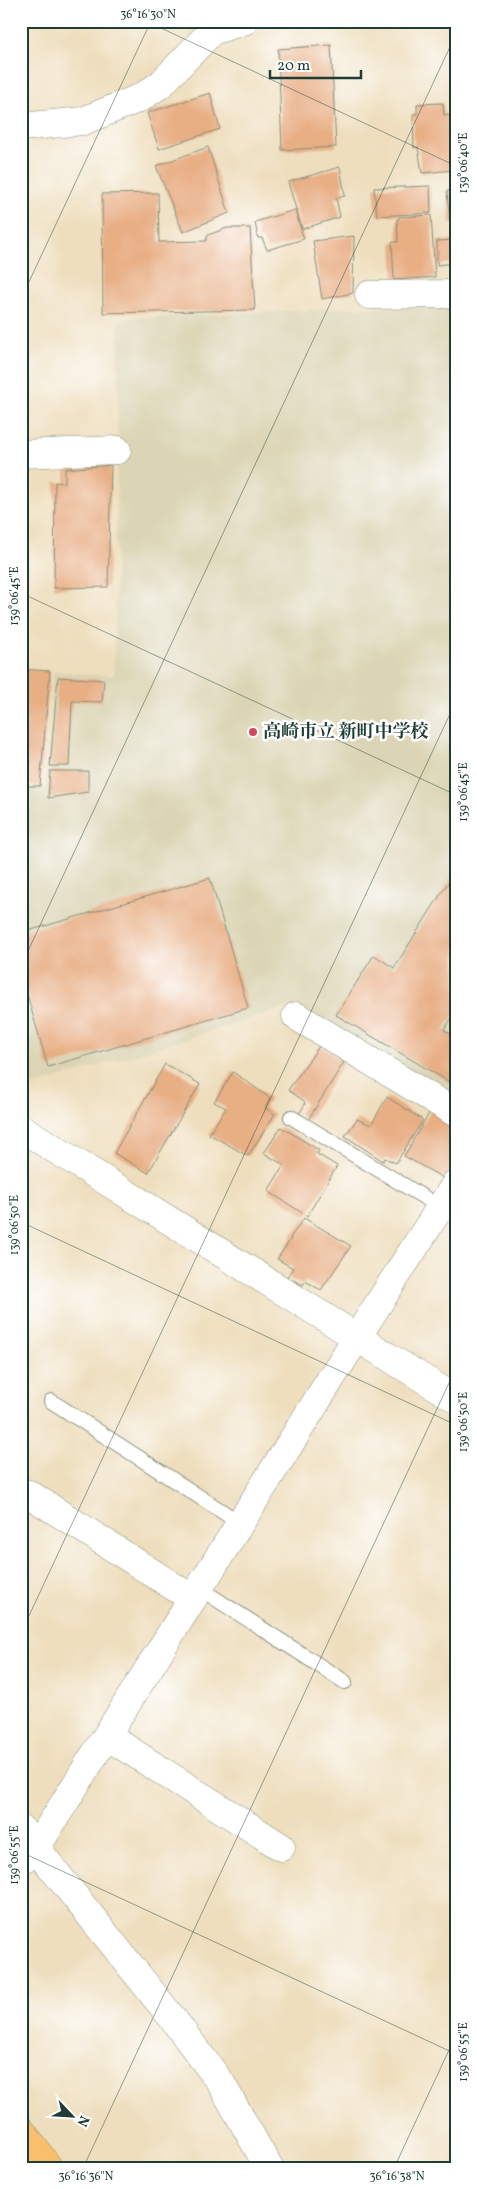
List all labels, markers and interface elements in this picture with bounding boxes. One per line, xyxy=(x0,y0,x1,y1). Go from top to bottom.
text: 36°16'30"N xyxy=(120,7,176,23)
scale bar xyxy=(270,48,361,80)
text: 20 m xyxy=(277,56,310,77)
text: 139°06'40"E xyxy=(456,133,472,193)
text: 139°06'45"E xyxy=(7,566,23,626)
place label: 高崎市立 新町中学校 xyxy=(263,720,429,745)
marker: 高崎市立 新町中学校 xyxy=(247,726,259,738)
text: 139°06'45"E xyxy=(456,762,472,822)
text: 139°06'50"E xyxy=(7,1195,23,1255)
text: 139°06'50"E xyxy=(456,1392,472,1452)
text: 139°06'55"E xyxy=(7,1825,23,1885)
text: 139°06'55"E xyxy=(456,2022,472,2082)
north arrow xyxy=(48,2092,98,2142)
text: N xyxy=(72,2112,93,2129)
text: 36°16'36"N xyxy=(58,2169,114,2185)
text: 36°16'38"N xyxy=(369,2169,425,2185)

